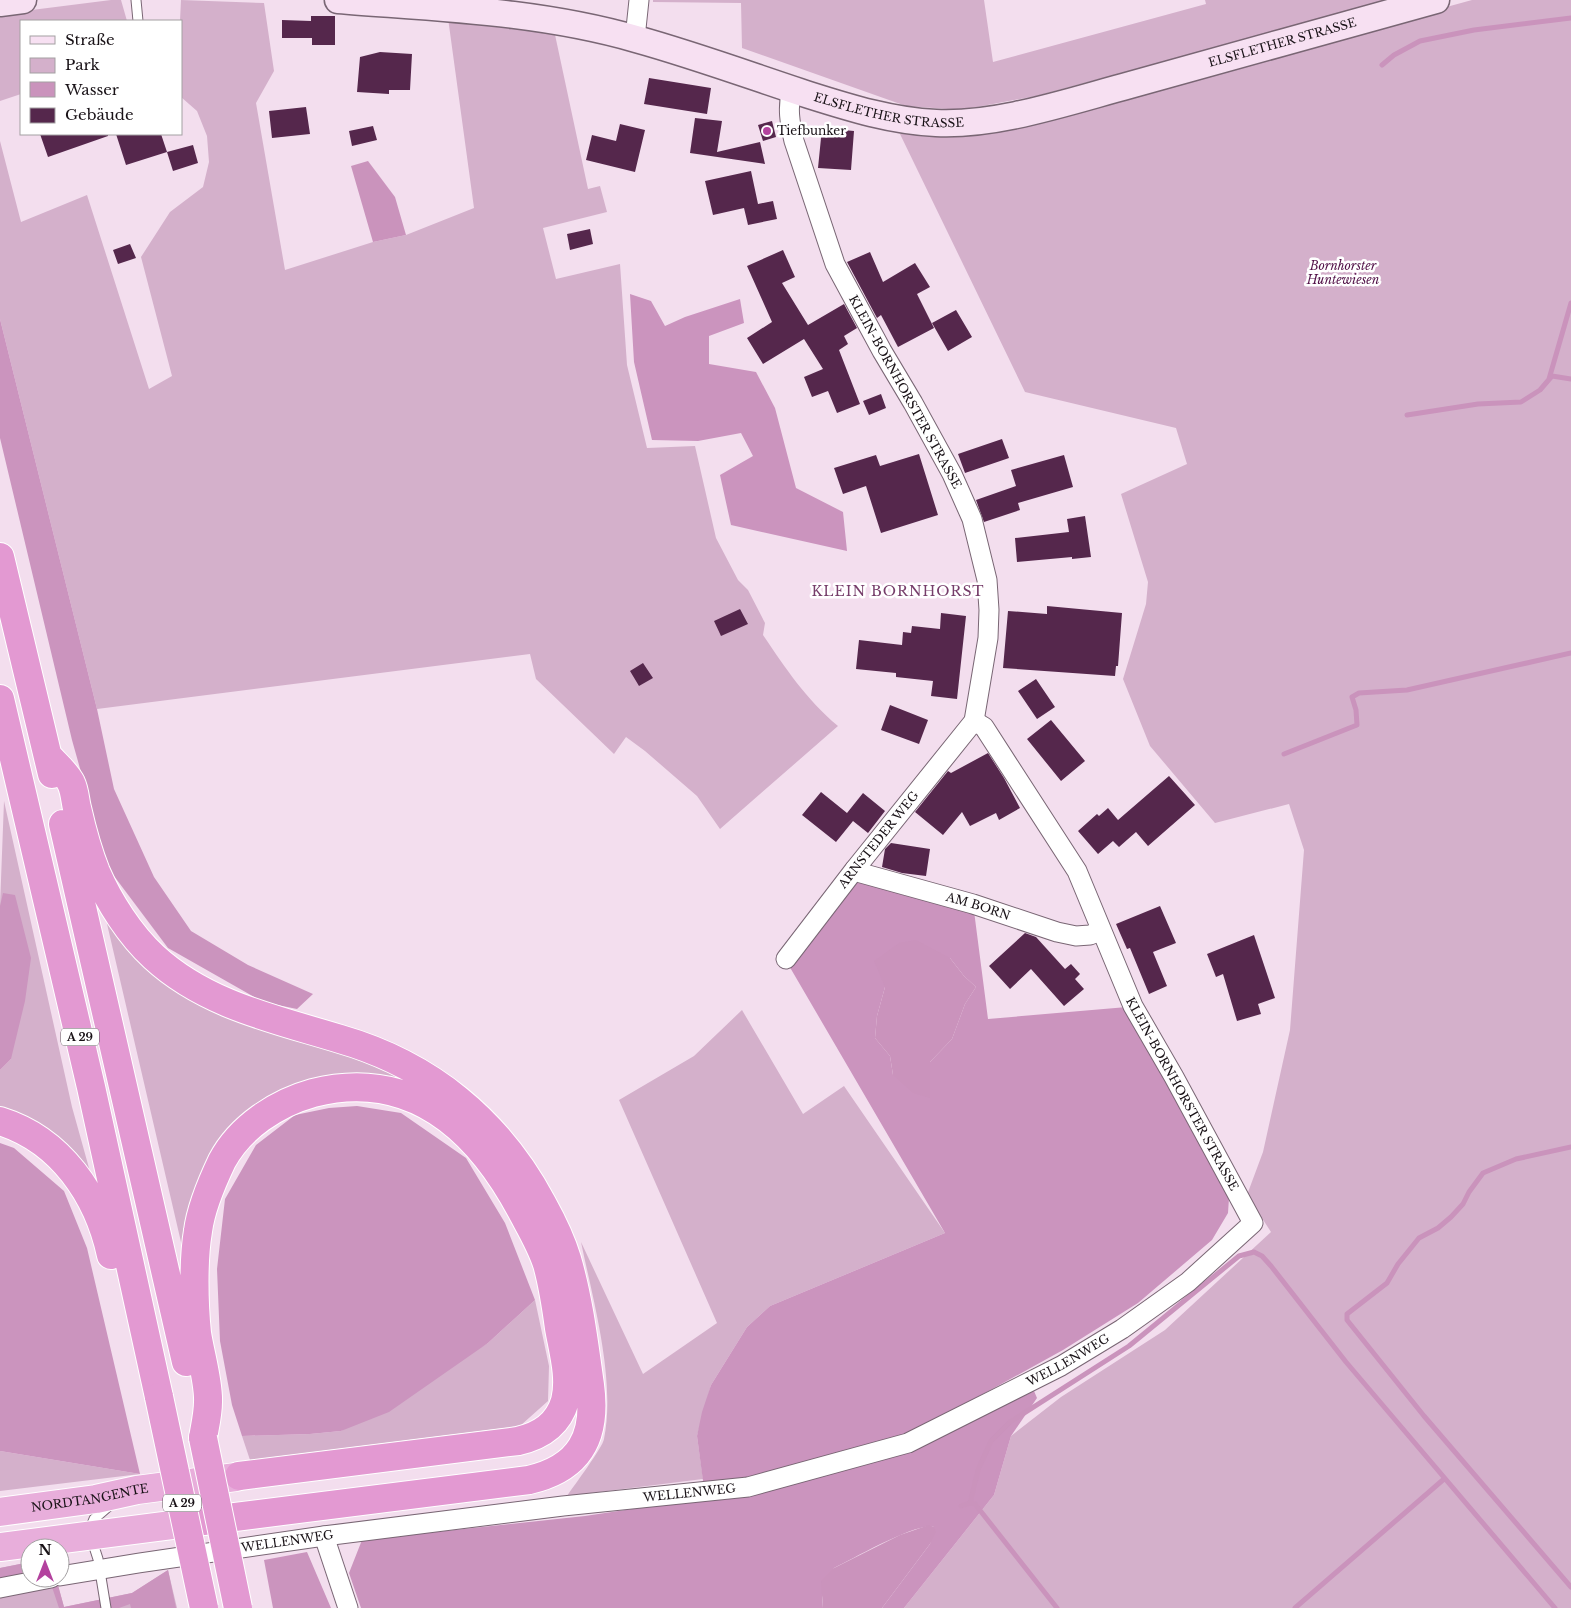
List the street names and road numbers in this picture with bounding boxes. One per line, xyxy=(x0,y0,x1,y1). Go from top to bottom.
street label: ELSFLETHER STRASSE xyxy=(1207,14,1358,70)
street label: ELSFLETHER STRASSE xyxy=(812,89,965,130)
street label: KLEIN-BORNHORSTER STRASSE xyxy=(846,292,965,491)
street label: ARNSTEDER WEG xyxy=(834,787,922,892)
street label: AM BORN xyxy=(943,889,1013,923)
street label: KLEIN-BORNHORSTER STRASSE xyxy=(1123,994,1242,1193)
road number: A 29 xyxy=(61,1028,99,1046)
street label: WELLENWEG xyxy=(1023,1330,1113,1390)
street label: WELLENWEG xyxy=(641,1480,737,1505)
street label: NORDTANGENTE xyxy=(30,1481,150,1515)
road number: A 29 xyxy=(163,1495,201,1512)
street label: WELLENWEG xyxy=(239,1527,335,1555)

